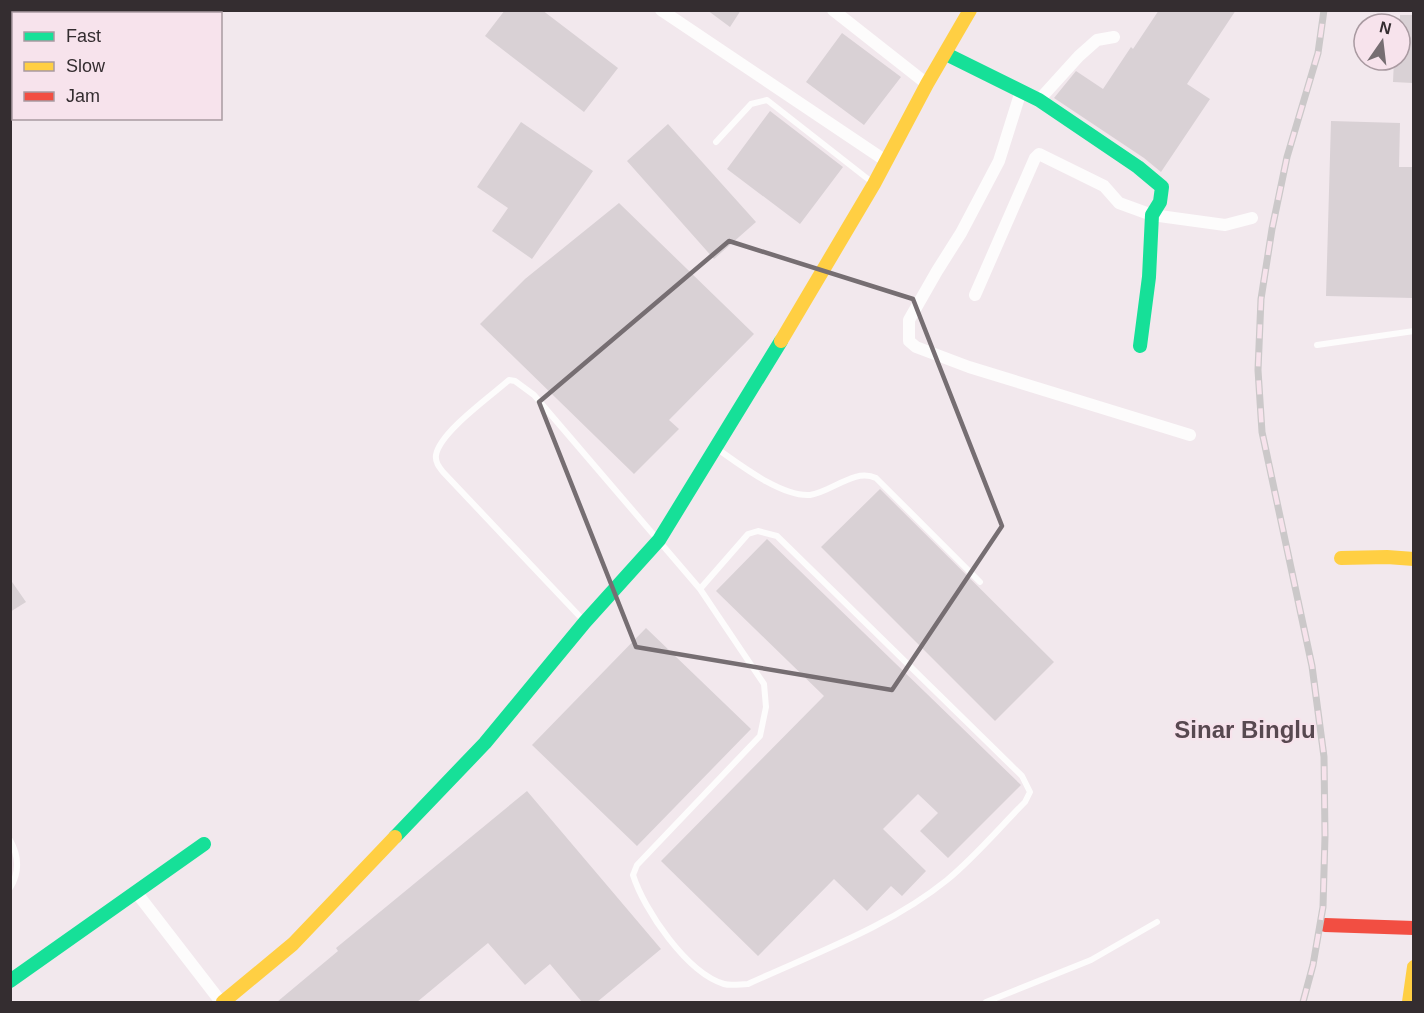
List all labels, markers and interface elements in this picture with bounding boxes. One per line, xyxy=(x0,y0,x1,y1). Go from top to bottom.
legend xyxy=(12,12,222,120)
north arrow xyxy=(1352,12,1412,72)
text: N xyxy=(1378,18,1393,38)
text: Fast xyxy=(66,26,101,46)
text: Slow xyxy=(66,56,106,76)
text: Jam xyxy=(66,86,100,106)
district label: Sinar Binglu xyxy=(1174,716,1316,743)

